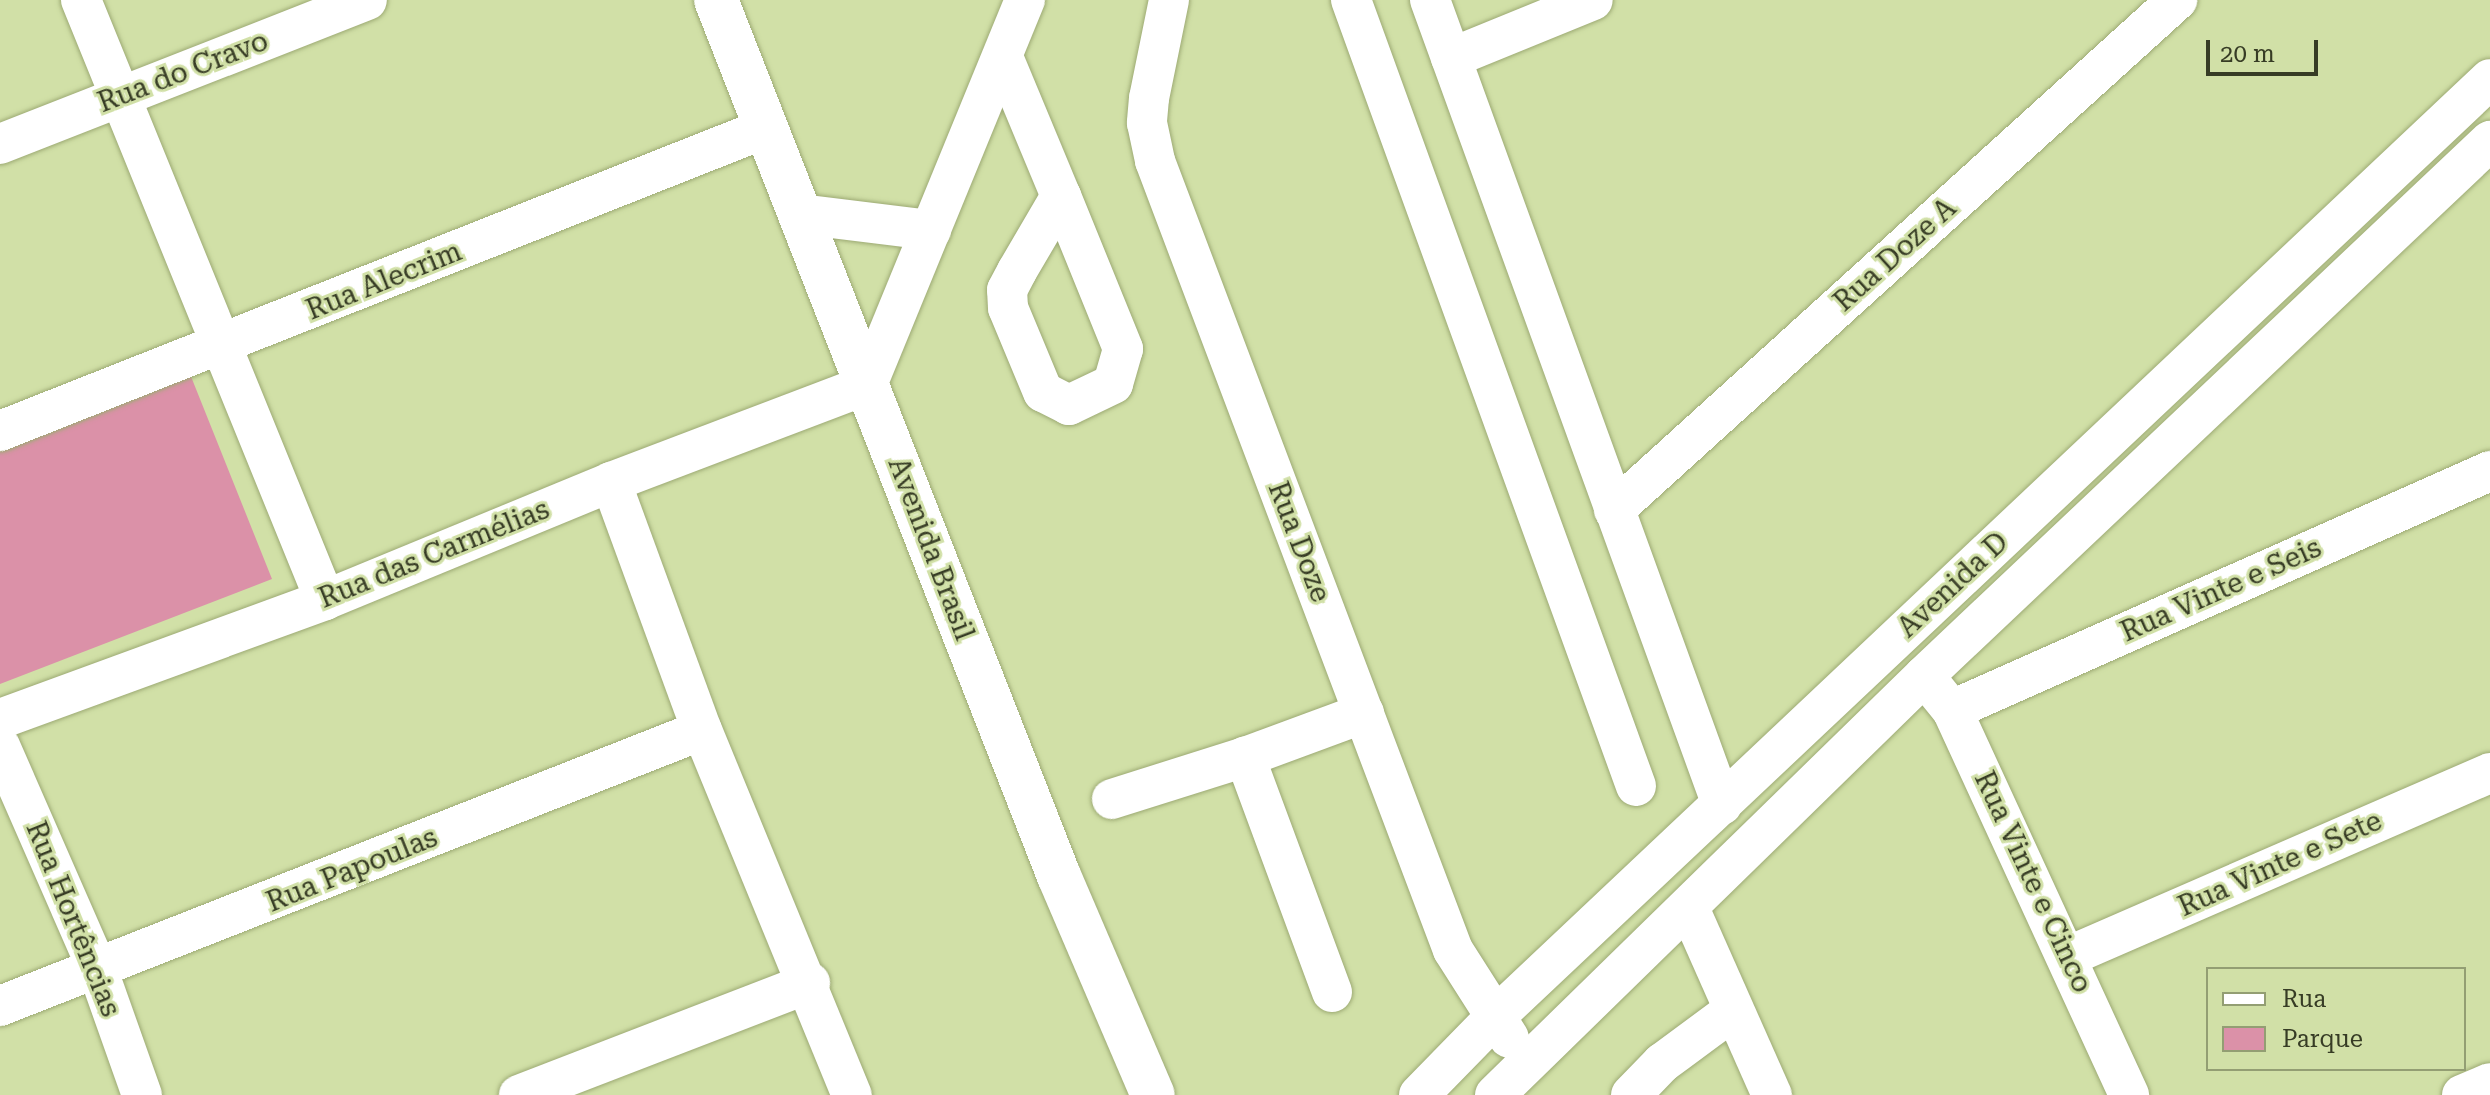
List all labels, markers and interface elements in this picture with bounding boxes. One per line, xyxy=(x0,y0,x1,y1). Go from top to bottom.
street label: Rua do Cravo xyxy=(93,24,273,120)
scale bar xyxy=(2210,24,2322,74)
text: 20 m xyxy=(2220,40,2275,68)
street label: Rua Doze A xyxy=(1827,191,1963,319)
street label: Rua Alecrim xyxy=(301,235,467,327)
street label: Avenida Brasil xyxy=(881,453,981,645)
street label: Rua Doze xyxy=(1261,477,1337,607)
street label: Rua das Carmélias xyxy=(314,492,554,616)
street label: Avenida D xyxy=(1891,525,2015,645)
street label: Rua Vinte e Seis xyxy=(2116,531,2326,649)
street label: Rua Vinte e Cinco xyxy=(1967,766,2099,998)
street label: Rua Vinte e Sete xyxy=(2173,804,2387,924)
street label: Rua Hortências xyxy=(19,817,127,1021)
street label: Rua Papoulas xyxy=(262,820,442,920)
legend xyxy=(2206,967,2466,1071)
text: Rua xyxy=(2282,985,2326,1013)
text: Parque xyxy=(2282,1025,2363,1053)

